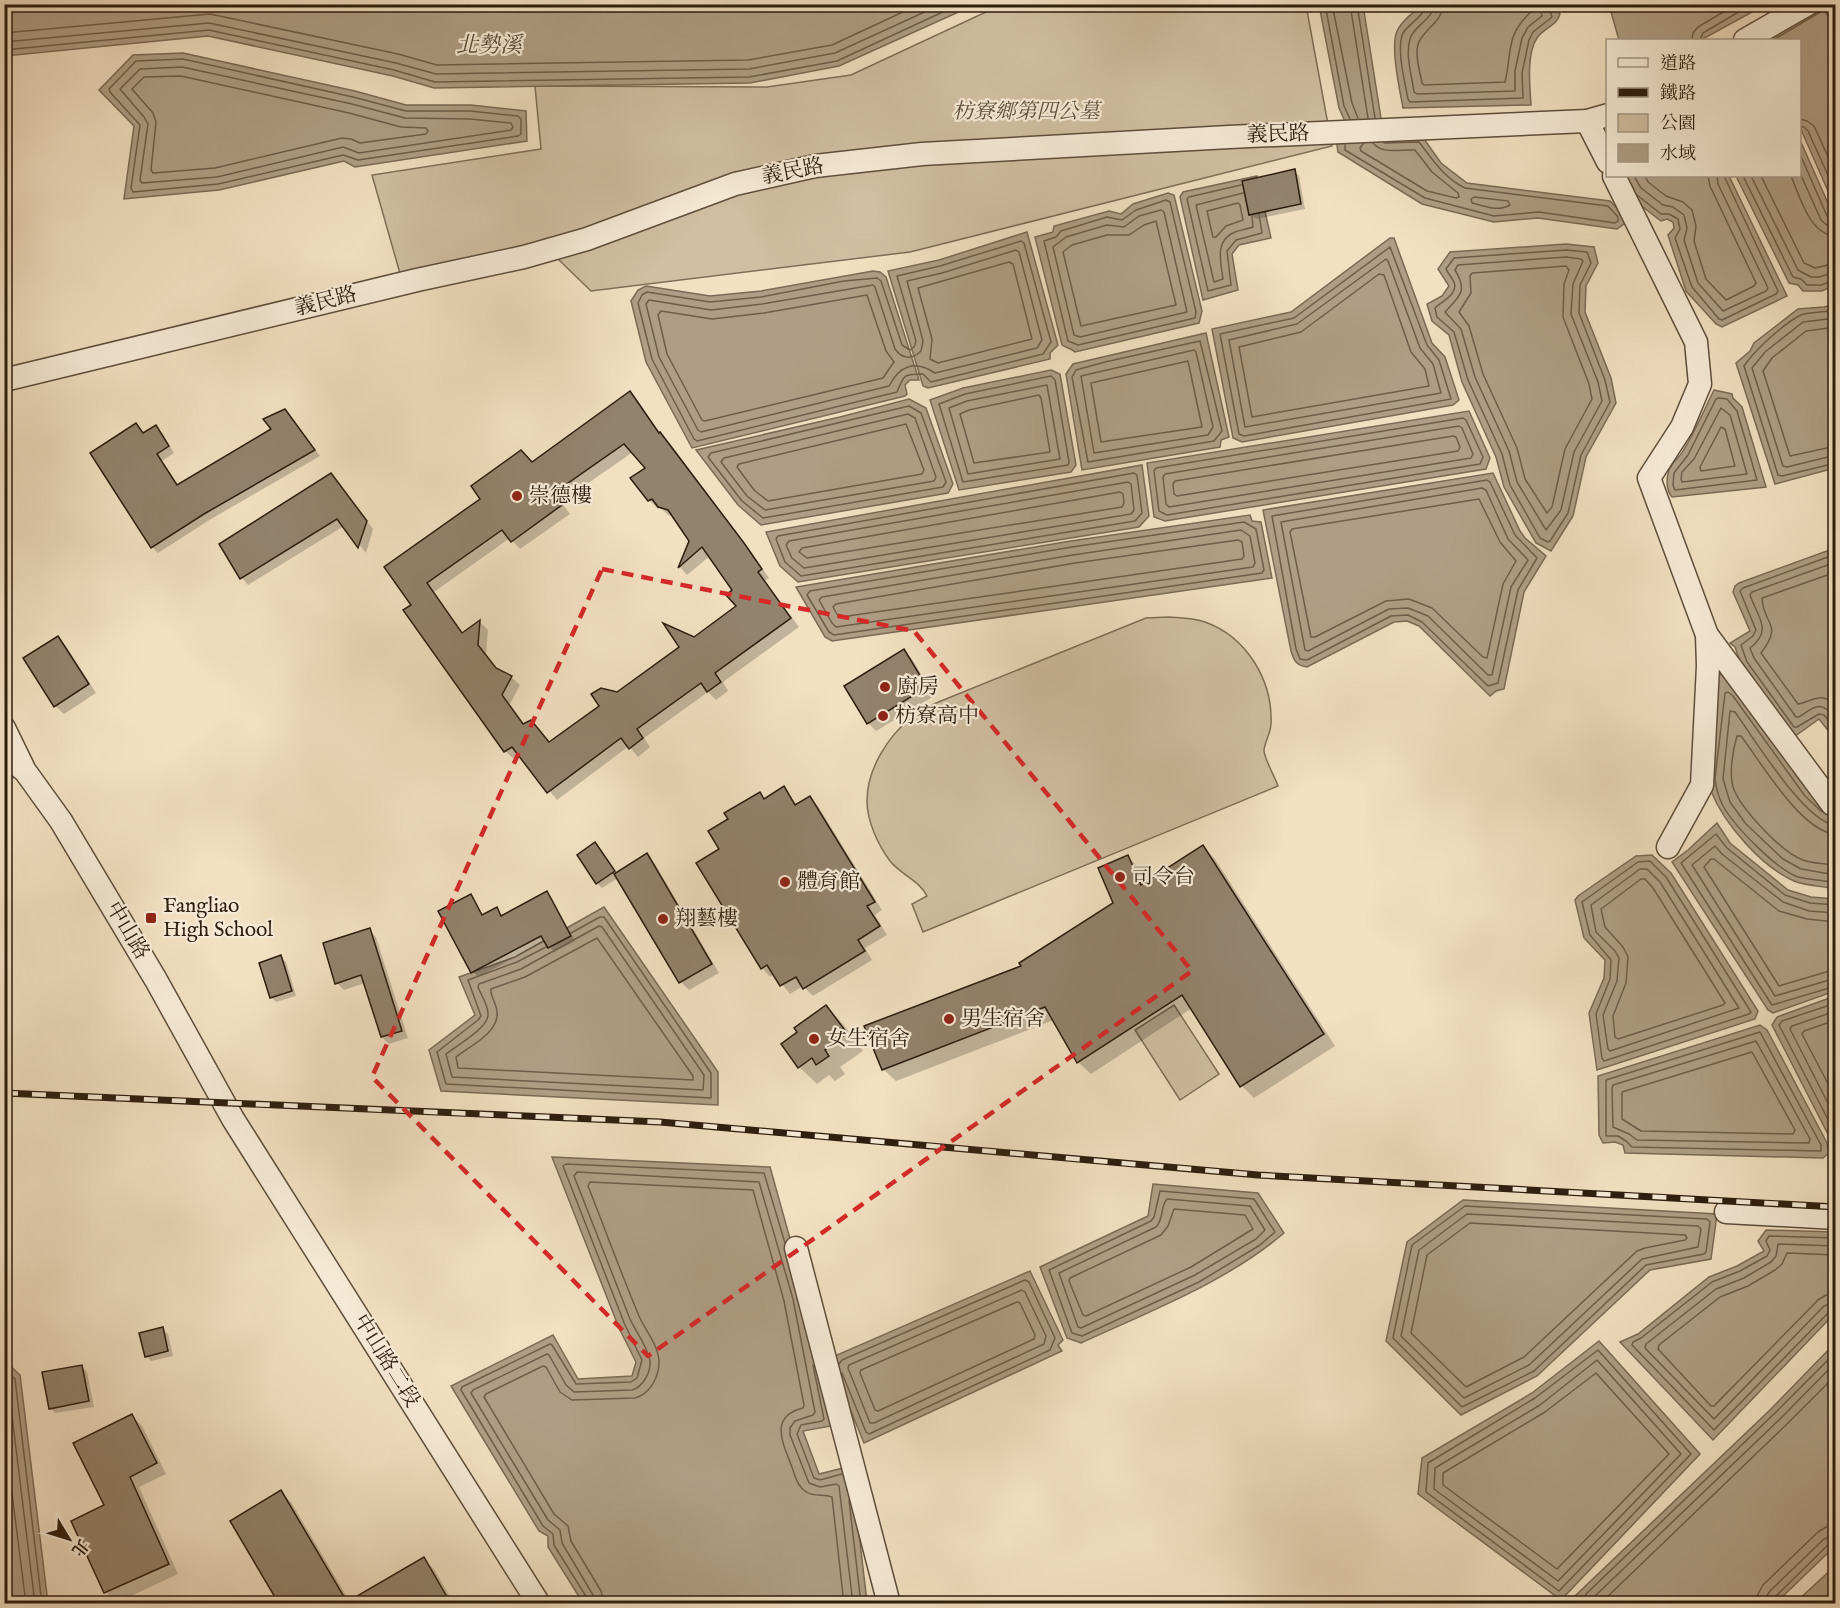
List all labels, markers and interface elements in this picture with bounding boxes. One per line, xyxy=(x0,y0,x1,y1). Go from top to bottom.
water label: 北勢溪 xyxy=(456,32,524,60)
legend xyxy=(1606,39,1801,177)
text: 道路 xyxy=(1660,53,1696,76)
text: 鐵路 xyxy=(1660,83,1696,106)
park label: 枋寮鄉第四公墓 xyxy=(953,99,1102,126)
text: 公園 xyxy=(1660,113,1696,136)
street label: 義民路 xyxy=(1246,120,1310,150)
text: 水域 xyxy=(1660,143,1696,166)
street label: 義民路 xyxy=(760,153,826,191)
street label: 義民路 xyxy=(292,281,360,323)
place label: 崇德樓 xyxy=(529,483,592,510)
marker: 崇德樓 xyxy=(510,489,524,503)
place label: 廚房 xyxy=(897,674,939,701)
marker: 廚房 xyxy=(878,680,892,694)
place label: 枋寮高中 xyxy=(895,703,979,730)
marker: 枋寮高中 xyxy=(876,709,890,723)
place label: 司令台 xyxy=(1132,864,1195,891)
place label: 體育館 xyxy=(797,869,860,896)
marker: 司令台 xyxy=(1113,870,1127,884)
marker: 體育館 xyxy=(778,875,792,889)
place label: Fangliao High School xyxy=(163,893,273,944)
street label: 中山路 xyxy=(99,897,155,965)
place label: 翔藝樓 xyxy=(675,906,738,933)
marker: Fangliao High School xyxy=(144,911,158,925)
marker: 翔藝樓 xyxy=(656,912,670,926)
place label: 男生宿舍 xyxy=(961,1006,1045,1033)
marker: 男生宿舍 xyxy=(942,1012,956,1026)
place label: 女生宿舍 xyxy=(826,1026,910,1053)
marker: 女生宿舍 xyxy=(807,1032,821,1046)
street label: 中山路二段 xyxy=(347,1309,425,1413)
north arrow xyxy=(39,1509,99,1569)
text: 北 xyxy=(66,1535,92,1559)

